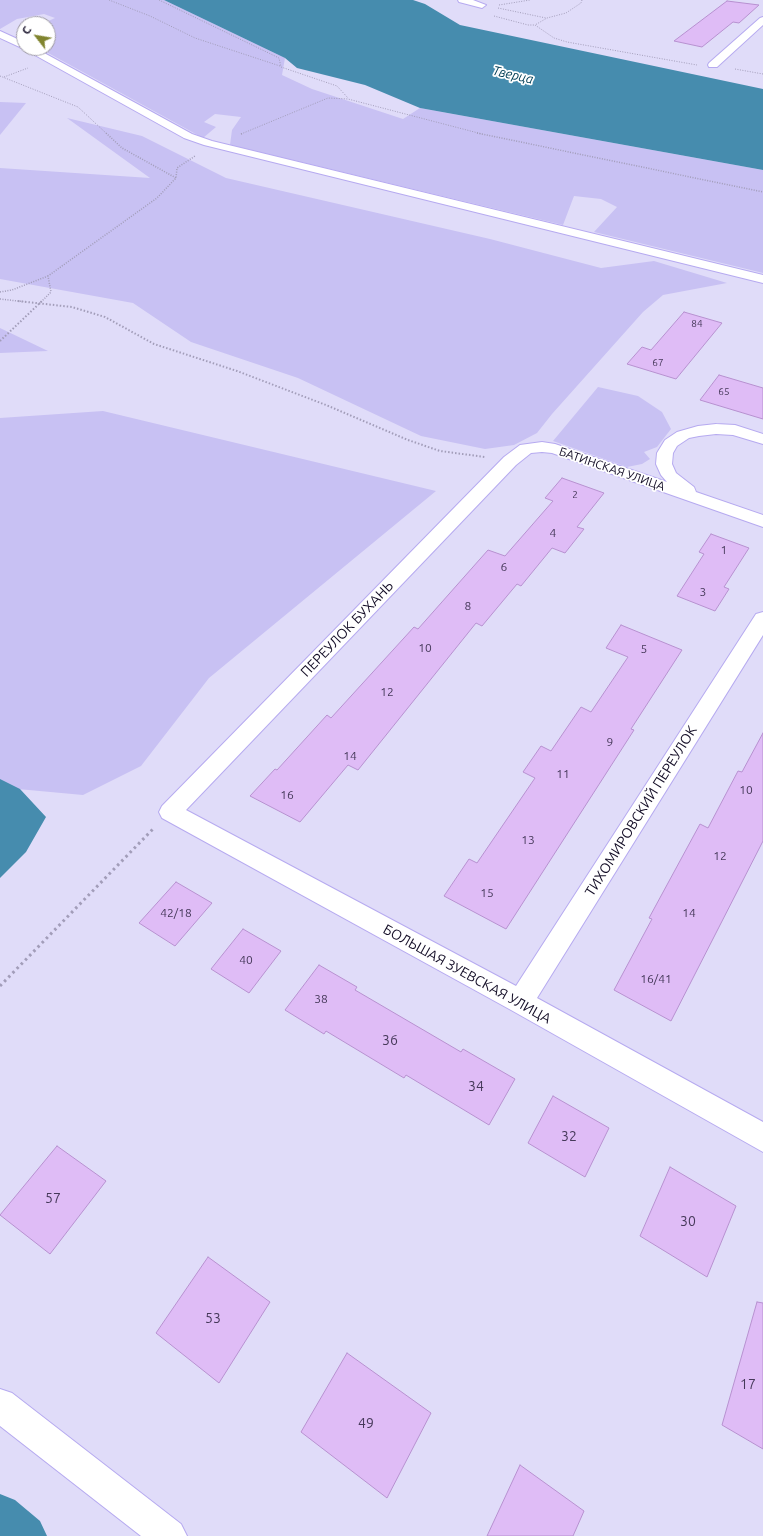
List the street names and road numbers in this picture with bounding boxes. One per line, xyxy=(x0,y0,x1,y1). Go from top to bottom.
street label: БАТИНСКАЯ УЛИЦА xyxy=(557,444,667,494)
street label: ПЕРЕУЛОК БУХАНЬ xyxy=(297,578,397,680)
street label: ТИХОМИРОВСКИЙ ПЕРЕУЛОК xyxy=(581,723,701,899)
street label: БОЛЬШАЯ ЗУЕВСКАЯ УЛИЦА xyxy=(380,921,554,1027)

